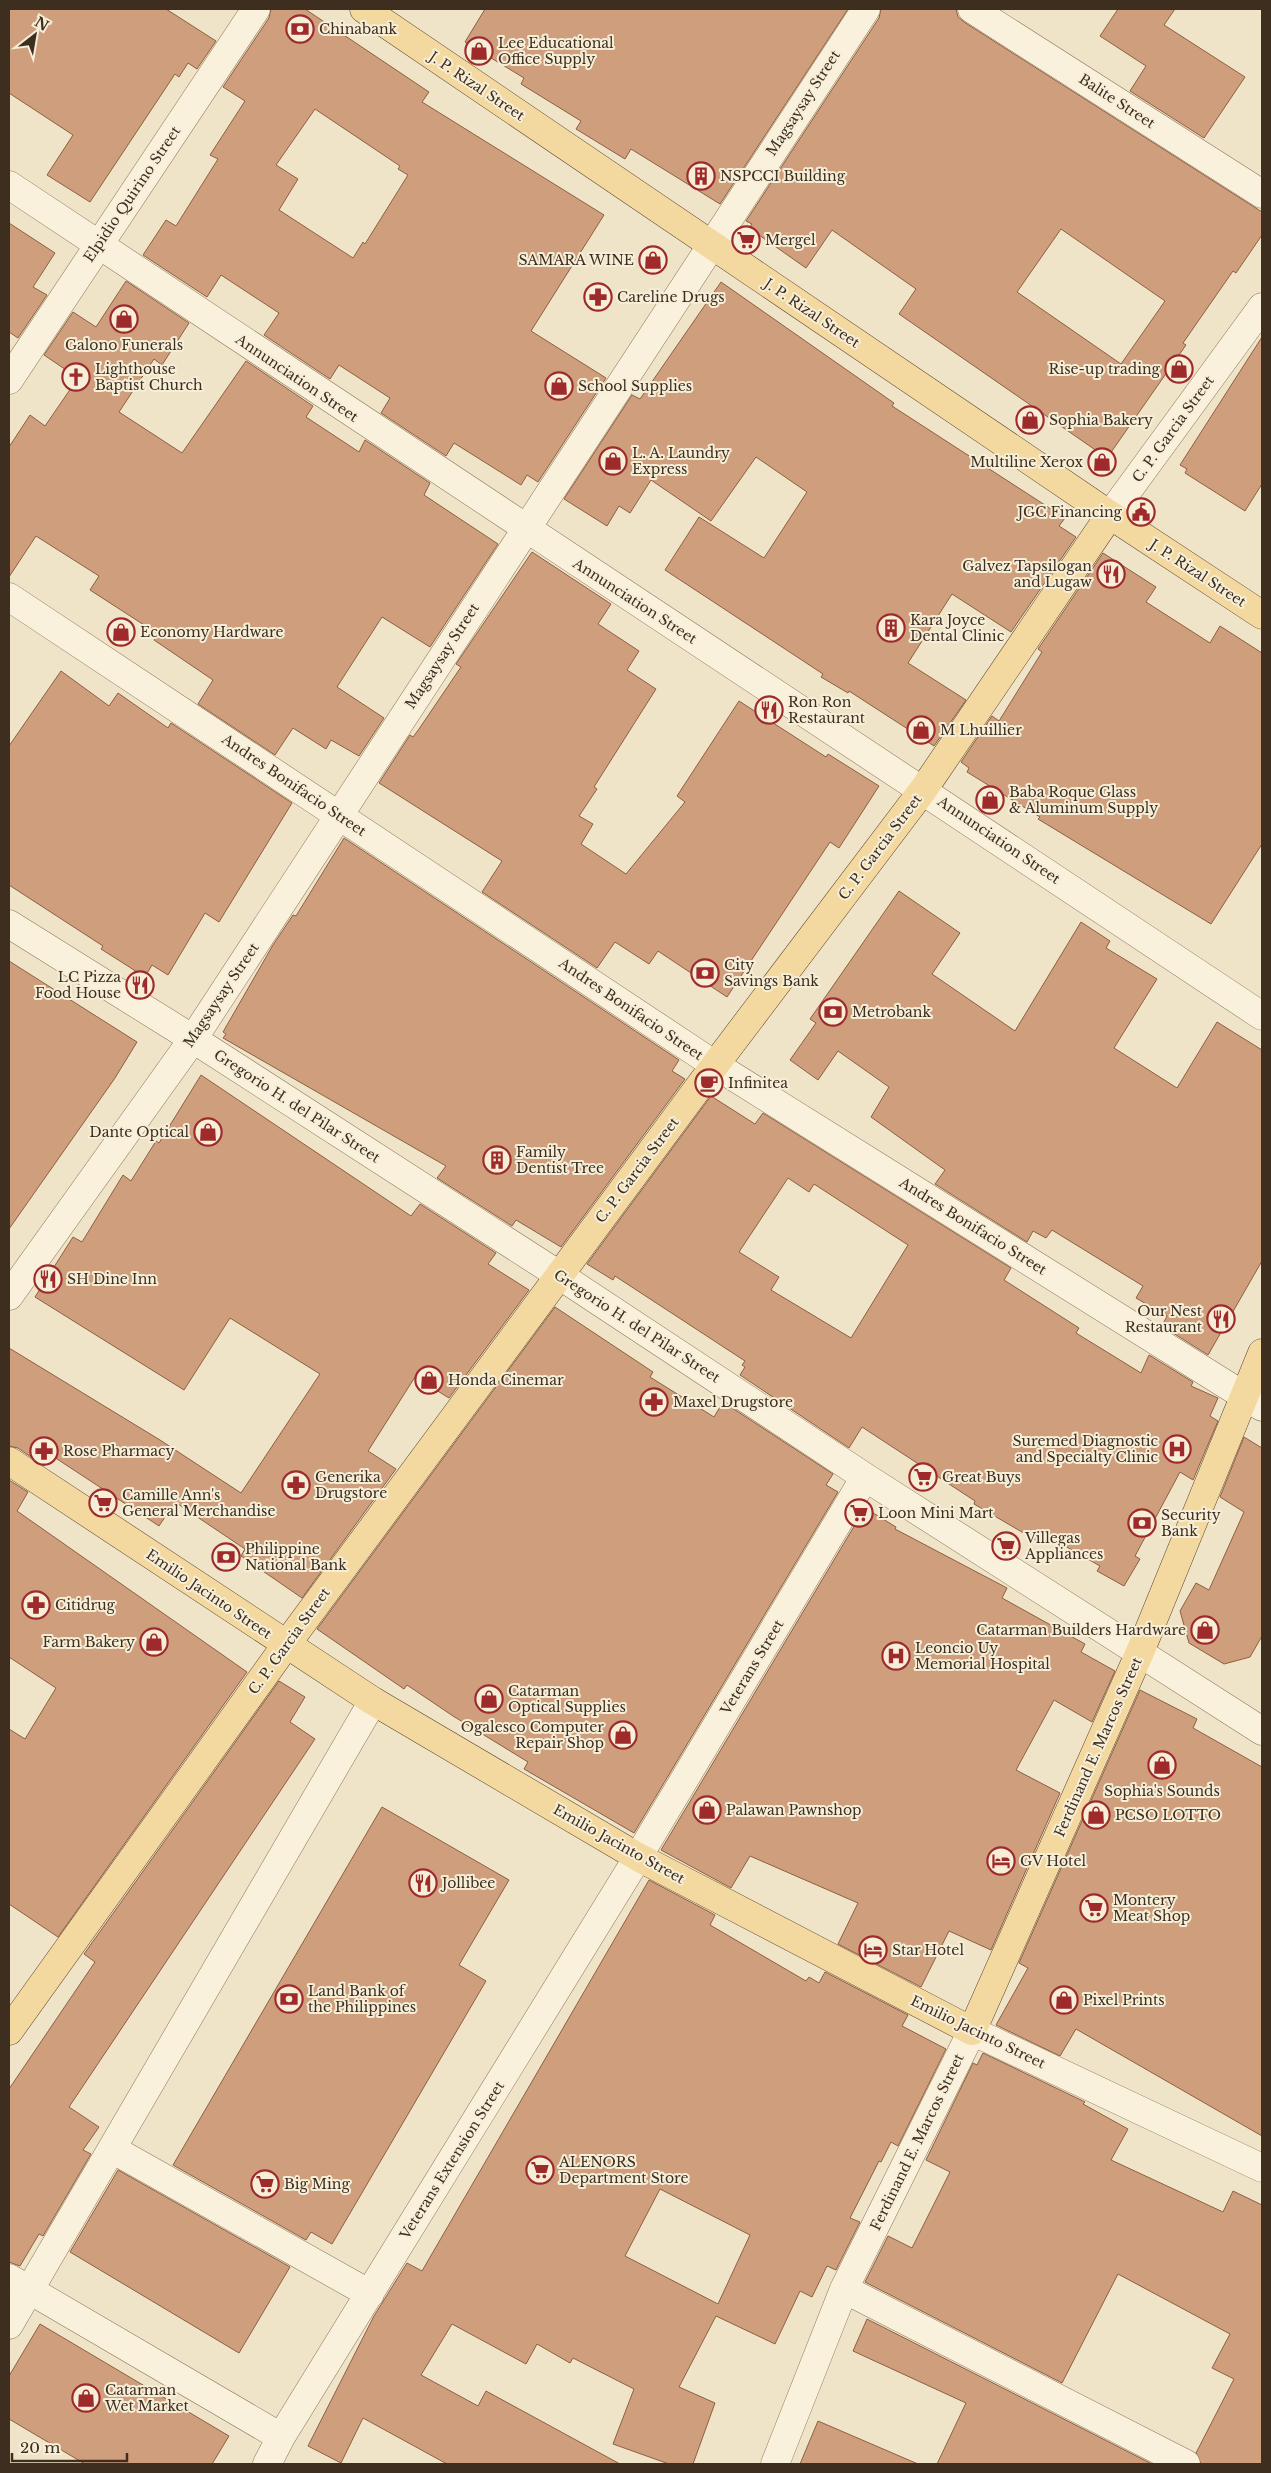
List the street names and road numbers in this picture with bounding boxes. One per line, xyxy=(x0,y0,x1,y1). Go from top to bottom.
street label: J. P. Rizal Street xyxy=(424,46,529,125)
street label: Magsaysay Street xyxy=(762,46,844,159)
street label: Balite Street xyxy=(1076,70,1159,133)
street label: Elpidio Quirino Street xyxy=(80,122,185,265)
street label: J. P. Rizal Street xyxy=(759,273,864,352)
street label: Annunciation Street xyxy=(231,330,362,426)
street label: C. P. Garcia Street xyxy=(1128,371,1218,486)
street label: J. P. Rizal Street xyxy=(1145,534,1250,611)
street label: Annunciation Street xyxy=(569,554,701,648)
street label: Magsaysay Street xyxy=(401,599,483,712)
street label: Andres Bonifacio Street xyxy=(218,729,370,840)
street label: C. P. Garcia Street xyxy=(834,790,926,903)
street label: Annunciation Street xyxy=(933,792,1064,888)
street label: Magsaysay Street xyxy=(179,939,263,1051)
street label: Andres Bonifacio Street xyxy=(555,953,707,1064)
street label: Gregorio H. del Pilar Street xyxy=(210,1045,384,1167)
street label: C. P. Garcia Street xyxy=(591,1113,683,1226)
street label: Andres Bonifacio Street xyxy=(895,1173,1051,1279)
street label: Gregorio H. del Pilar Street xyxy=(550,1265,724,1387)
street label: Emilio Jacinto Street xyxy=(143,1545,276,1643)
street label: C. P. Garcia Street xyxy=(244,1583,334,1698)
street label: Veterans Street xyxy=(716,1616,788,1719)
street label: Ferdinand E. Marcos Street xyxy=(1050,1654,1146,1840)
street label: Emilio Jacinto Street xyxy=(550,1800,689,1888)
street label: Emilio Jacinto Street xyxy=(908,1992,1049,2073)
street label: Ferdinand E. Marcos Street xyxy=(866,2050,968,2233)
street label: Veterans Extension Street xyxy=(395,2077,509,2243)

